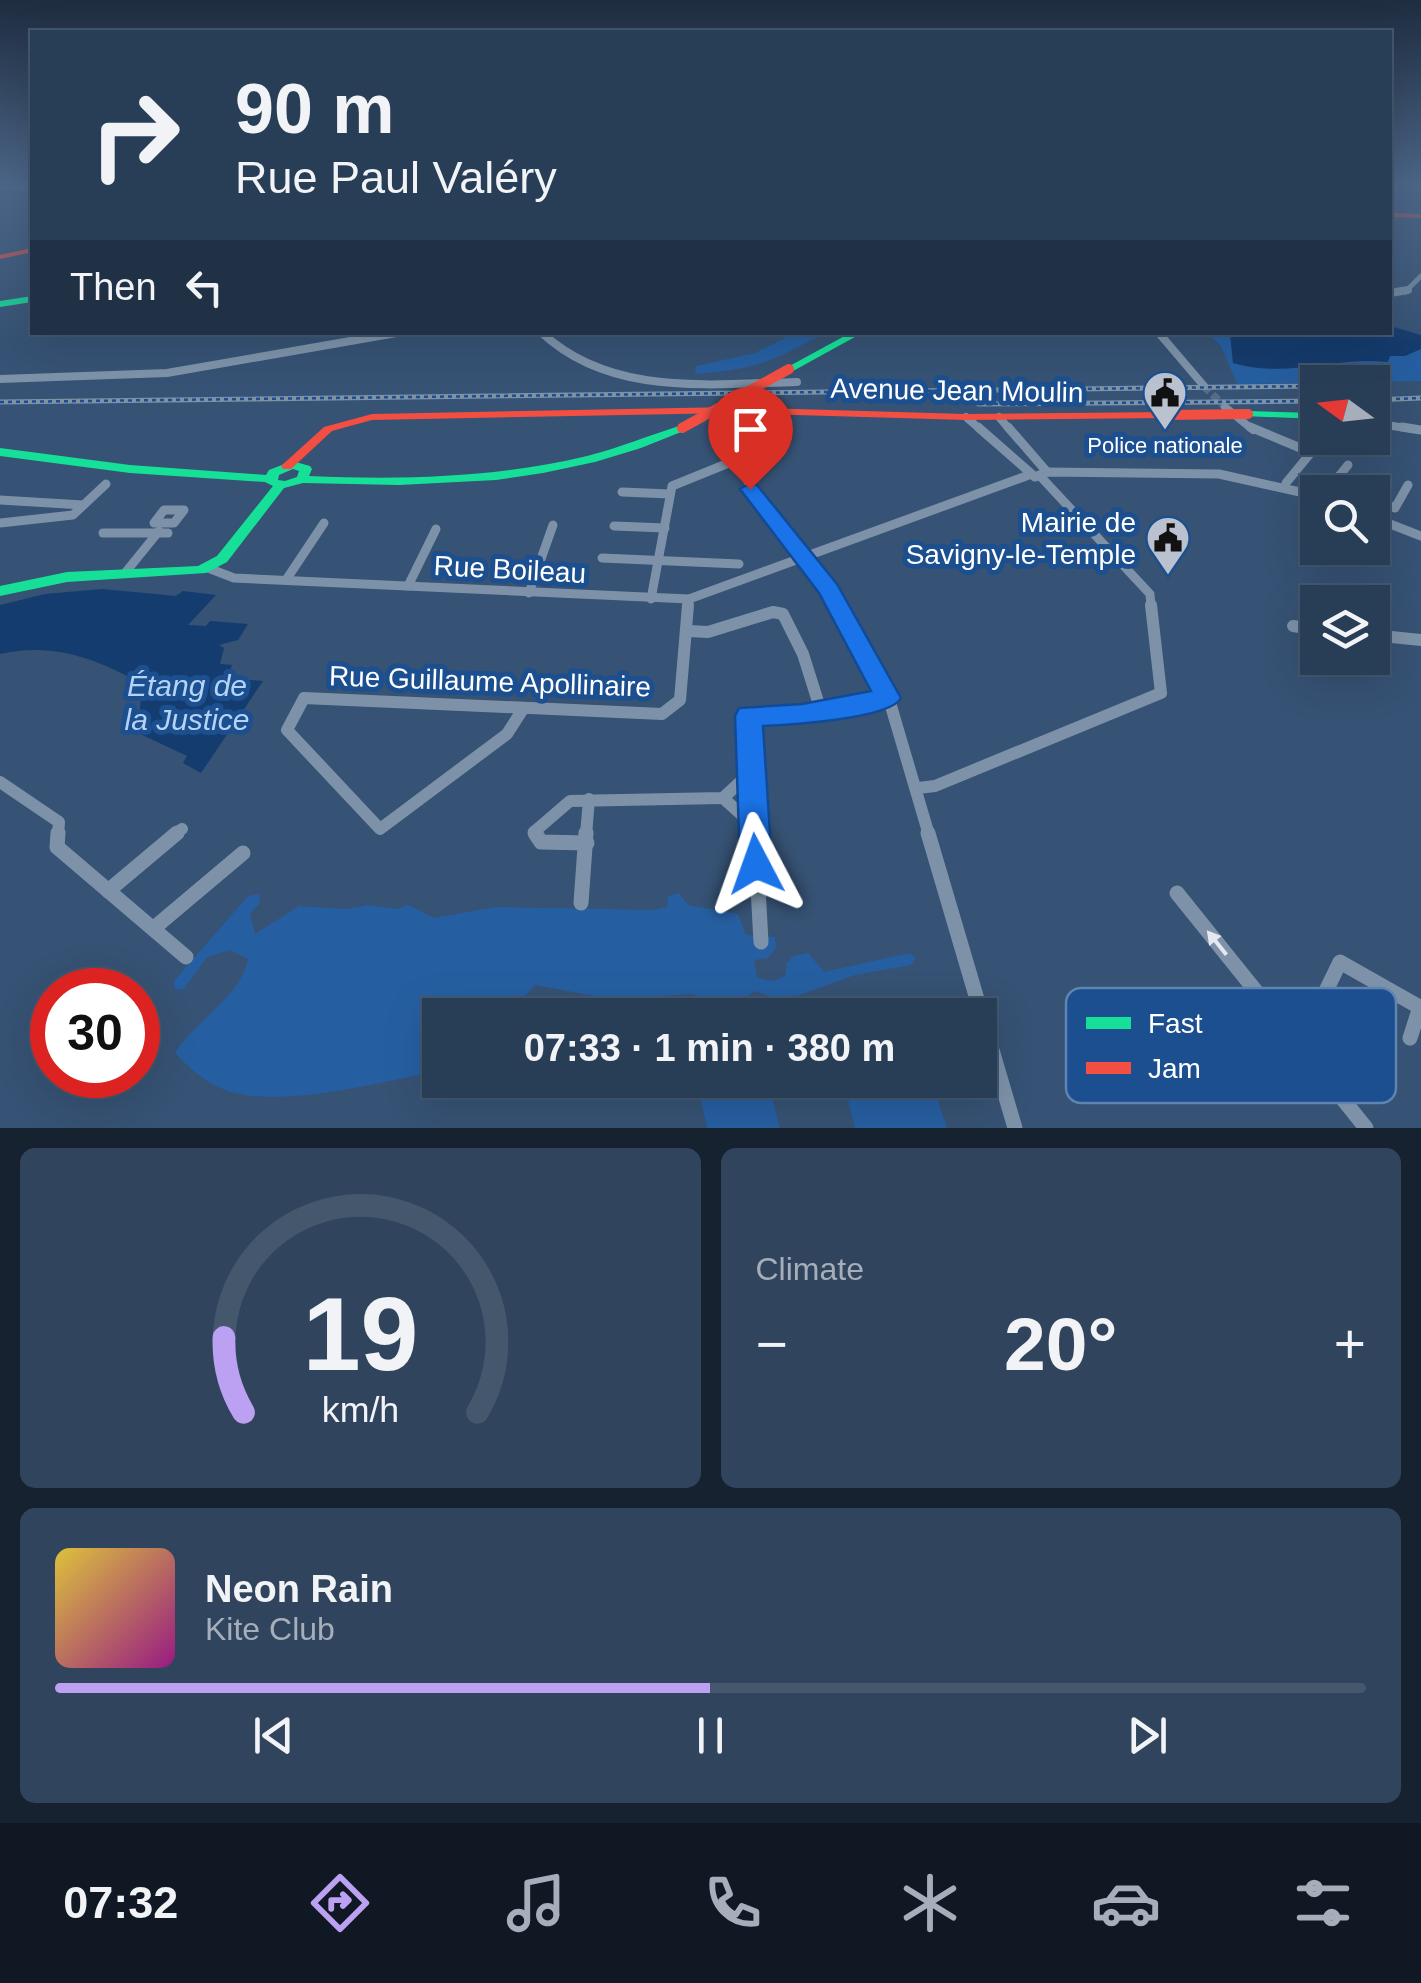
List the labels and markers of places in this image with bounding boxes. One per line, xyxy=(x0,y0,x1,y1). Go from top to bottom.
public building icon: Police nationale xyxy=(1142,370,1188,431)
pin xyxy=(708,387,793,490)
place label: Police nationale xyxy=(1087,433,1243,458)
place label: Mairie de Savigny-le-Temple xyxy=(906,507,1136,570)
public building icon: Mairie de Savigny-le-Temple xyxy=(1145,515,1191,576)

